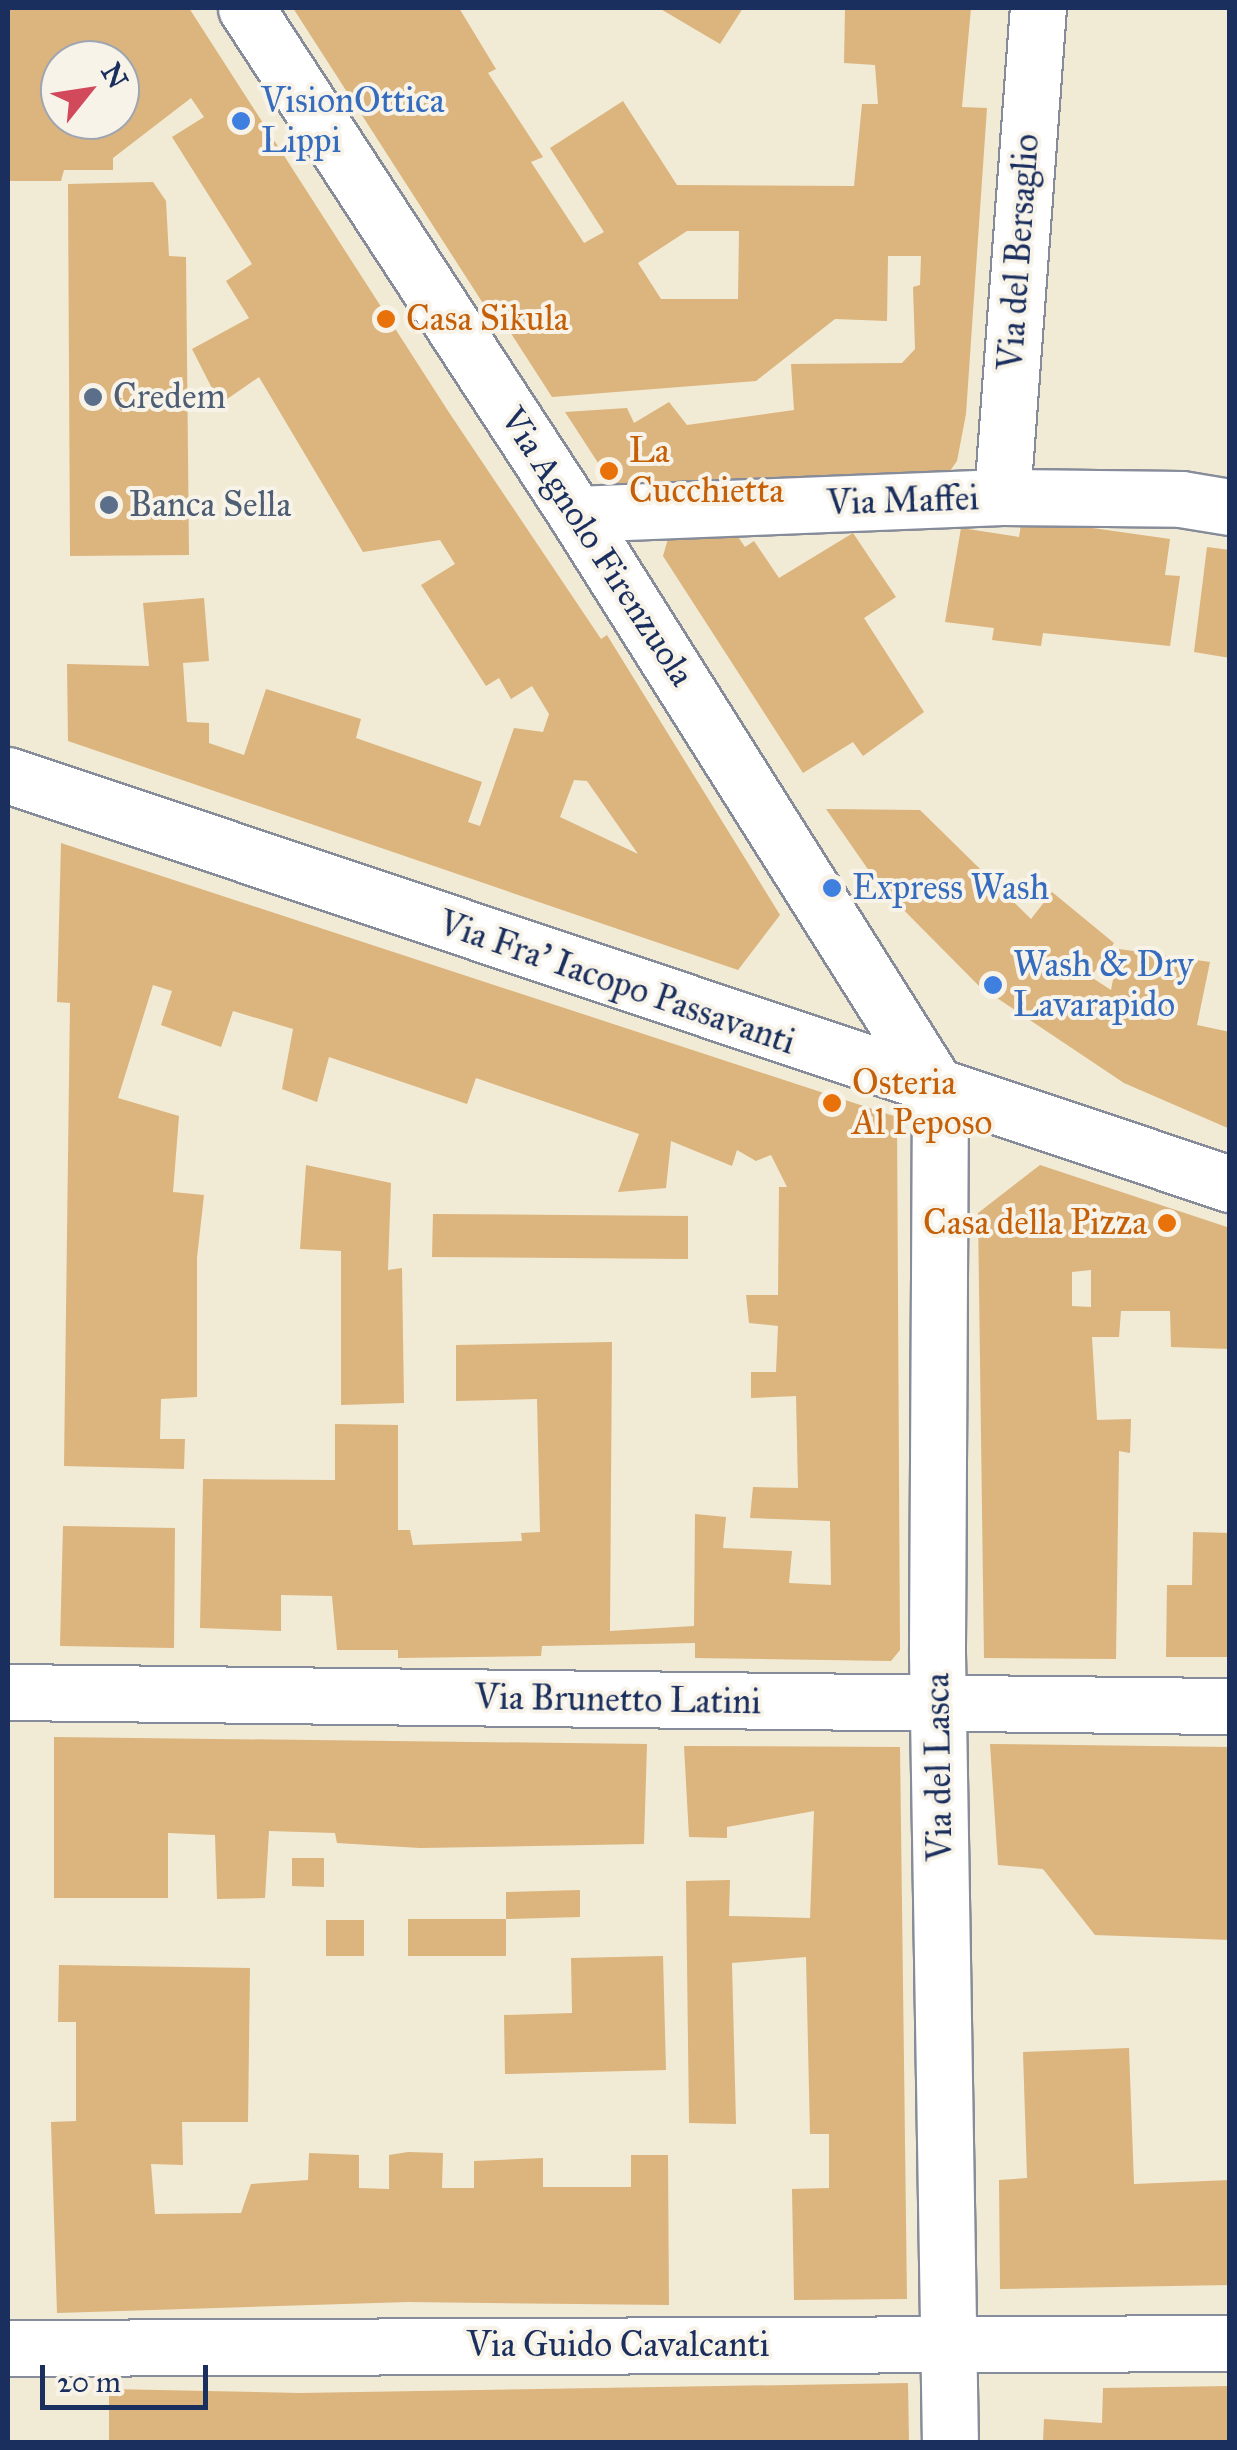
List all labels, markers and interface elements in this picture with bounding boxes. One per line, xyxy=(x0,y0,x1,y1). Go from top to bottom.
north arrow xyxy=(40,40,140,140)
text: N xyxy=(94,57,136,95)
place label: VisionOttica Lippi xyxy=(261,80,444,162)
marker: VisionOttica Lippi xyxy=(230,110,252,132)
street label: Via del Bersaglio xyxy=(990,132,1048,372)
place label: Casa Sikula xyxy=(406,298,569,340)
marker: Casa Sikula xyxy=(375,308,397,330)
place label: Credem xyxy=(113,376,226,418)
marker: Credem xyxy=(82,386,104,408)
street label: Via Agnolo Firenzuola xyxy=(491,400,703,694)
place label: La Cucchietta xyxy=(629,430,784,512)
marker: La Cucchietta xyxy=(598,460,620,482)
street label: Via Maffei xyxy=(826,477,980,525)
place label: Banca Sella xyxy=(129,484,291,526)
marker: Banca Sella xyxy=(98,494,120,516)
place label: Express Wash xyxy=(852,867,1049,909)
marker: Express Wash xyxy=(821,877,843,899)
street label: Via Fra' Iacopo Passavanti xyxy=(433,902,801,1064)
place label: Wash & Dry Lavarapido xyxy=(1013,944,1193,1026)
marker: Wash & Dry Lavarapido xyxy=(982,974,1004,996)
place label: Osteria Al Peposo xyxy=(852,1062,992,1144)
marker: Osteria Al Peposo xyxy=(821,1092,843,1114)
place label: Casa della Pizza xyxy=(923,1202,1147,1244)
marker: Casa della Pizza xyxy=(1156,1212,1178,1234)
street label: Via del Lasca xyxy=(916,1672,962,1862)
street label: Via Brunetto Latini xyxy=(475,1677,761,1723)
street label: Via Guido Cavalcanti xyxy=(467,2324,769,2366)
scale bar xyxy=(45,2345,212,2407)
text: 20 m xyxy=(57,2364,121,2400)

